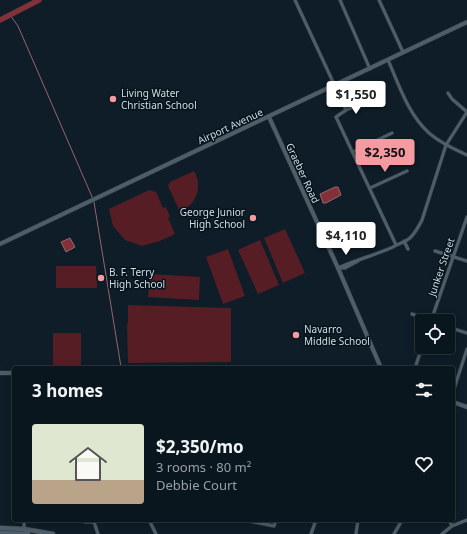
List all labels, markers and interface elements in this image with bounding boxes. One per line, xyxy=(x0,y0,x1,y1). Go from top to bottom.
pin: $1,550 xyxy=(323,81,389,115)
text: $1,550 xyxy=(336,85,376,103)
place label: Living Water Christian School xyxy=(121,86,197,112)
marker: Living Water Christian School xyxy=(108,94,118,104)
street label: Airport Avenue xyxy=(195,105,265,147)
pin: $2,350 xyxy=(352,139,418,173)
street label: Graeber Road xyxy=(283,141,323,205)
text: $2,350 xyxy=(365,143,405,161)
place label: George Junior High School xyxy=(180,205,245,231)
marker: George Junior High School xyxy=(248,213,258,223)
pin: $4,110 xyxy=(313,222,379,256)
text: $4,110 xyxy=(326,226,366,244)
street label: Junker Street xyxy=(424,236,458,299)
place label: B. F. Terry High School xyxy=(109,265,165,291)
marker: B. F. Terry High School xyxy=(96,273,106,283)
map controls xyxy=(415,314,455,354)
button: locate xyxy=(415,314,455,354)
place label: Navarro Middle School xyxy=(304,322,370,348)
marker: Navarro Middle School xyxy=(291,330,301,340)
text: 3 homes xyxy=(32,379,103,402)
icon: filters xyxy=(413,379,435,401)
text: $2,350/mo xyxy=(156,435,244,458)
icon: home xyxy=(64,440,112,488)
icon: heart xyxy=(413,453,435,475)
text: 3 rooms · 80 m² xyxy=(156,458,251,476)
text: Debbie Court xyxy=(156,476,237,494)

